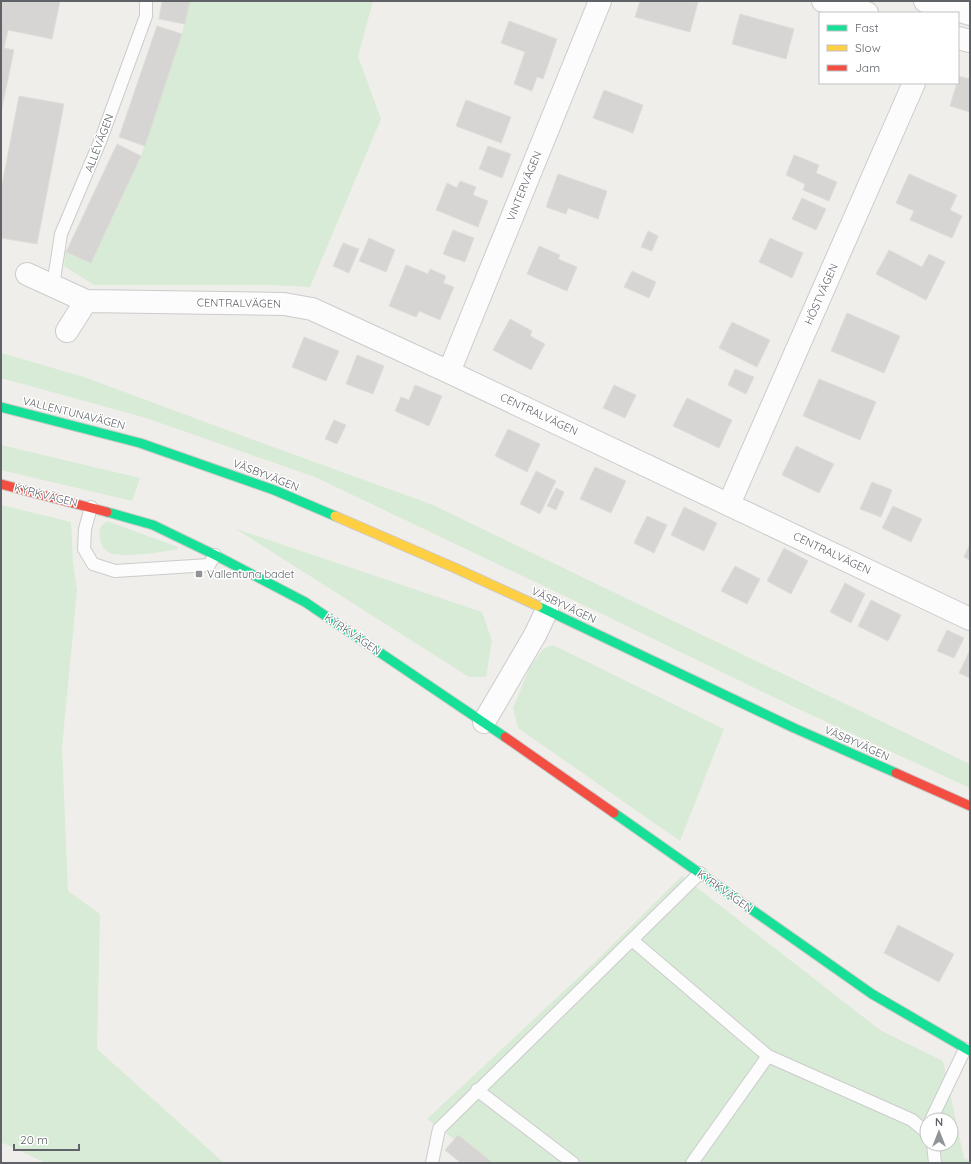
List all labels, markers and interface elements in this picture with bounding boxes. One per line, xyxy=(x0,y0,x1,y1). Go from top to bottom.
legend xyxy=(819,12,959,84)
text: Fast xyxy=(855,20,879,35)
text: Slow xyxy=(855,40,881,55)
text: Jam xyxy=(855,60,880,75)
street label: ALLÉVÄGEN xyxy=(81,112,117,174)
street label: VINTERVÄGEN xyxy=(504,149,544,223)
street label: HÖSTVÄGEN xyxy=(801,261,841,327)
street label: CENTRALVÄGEN xyxy=(197,295,281,311)
street label: CENTRALVÄGEN xyxy=(498,390,580,438)
street label: VALLENTUNAVÄGEN xyxy=(21,394,127,432)
street label: VÄSBYVÄGEN xyxy=(231,456,301,494)
street label: KYRKVÄGEN xyxy=(13,480,79,510)
street label: CENTRALVÄGEN xyxy=(791,529,873,577)
place label: Vallentuna badet xyxy=(207,567,295,581)
marker: Vallentuna badet xyxy=(194,569,204,579)
street label: VÄSBYVÄGEN xyxy=(529,584,599,626)
street label: KYRKVÄGEN xyxy=(322,610,384,658)
street label: VÄSBYVÄGEN xyxy=(822,722,892,764)
street label: KYRKVÄGEN xyxy=(694,867,756,915)
north arrow xyxy=(919,1112,959,1152)
text: N xyxy=(935,1115,943,1129)
scale bar xyxy=(14,1126,79,1152)
text: 20 m xyxy=(20,1132,48,1147)

